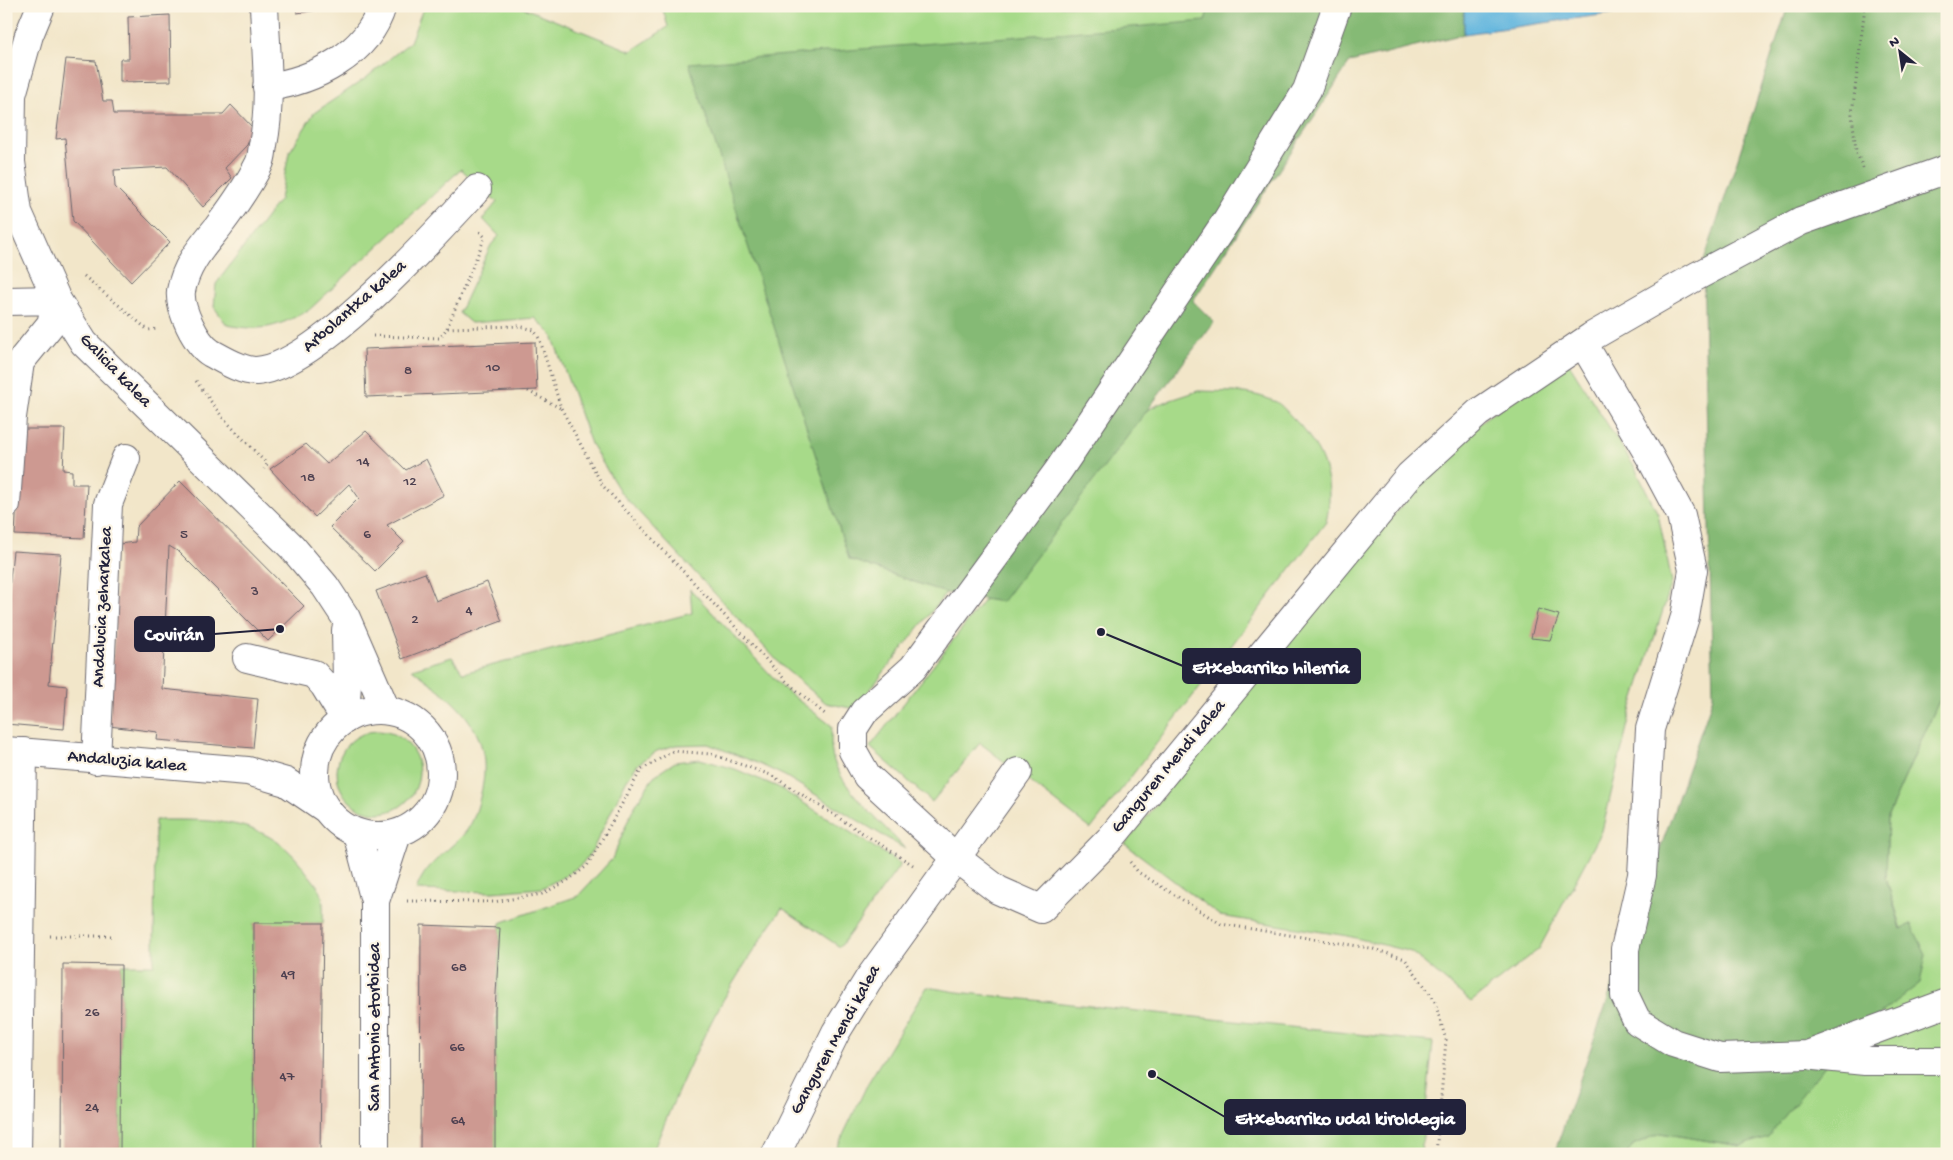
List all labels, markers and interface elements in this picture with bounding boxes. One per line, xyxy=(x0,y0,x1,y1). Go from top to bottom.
north arrow xyxy=(1876,28,1926,78)
text: N xyxy=(1887,33,1903,53)
street label: Arbolantxa kalea xyxy=(299,256,412,358)
street label: Galicia kalea xyxy=(75,330,156,413)
house number: 10 xyxy=(485,359,501,377)
house number: 8 xyxy=(404,362,412,380)
house number: 14 xyxy=(355,453,370,471)
house number: 18 xyxy=(300,469,315,487)
house number: 12 xyxy=(402,473,417,491)
street label: Andalucia zeharkalea xyxy=(88,525,118,688)
house number: 5 xyxy=(180,526,188,544)
house number: 6 xyxy=(363,526,371,544)
house number: 3 xyxy=(250,583,259,601)
house number: 4 xyxy=(465,602,473,620)
house number: 2 xyxy=(411,611,419,629)
callout: Covirán xyxy=(135,617,214,651)
text: Covirán xyxy=(144,625,204,648)
callout: Etxebarriko hilerria xyxy=(1183,649,1360,683)
text: Etxebarriko hilerria xyxy=(1193,658,1351,681)
street label: Ganguren Mendi kalea xyxy=(1107,695,1231,838)
street label: Andaluzia kalea xyxy=(67,746,188,778)
street label: San Antonio etorbidea xyxy=(365,942,386,1111)
house number: 68 xyxy=(451,959,467,977)
street label: Ganguren Mendi kalea xyxy=(786,961,886,1118)
house number: 49 xyxy=(281,966,296,984)
house number: 26 xyxy=(85,1004,100,1022)
house number: 66 xyxy=(449,1039,465,1057)
house number: 47 xyxy=(280,1068,296,1086)
house number: 24 xyxy=(85,1099,99,1117)
callout: Etxebarriko udal kiroldegia xyxy=(1225,1100,1465,1134)
text: Etxebarriko udal kiroldegia xyxy=(1235,1109,1456,1132)
house number: 64 xyxy=(451,1112,465,1130)

